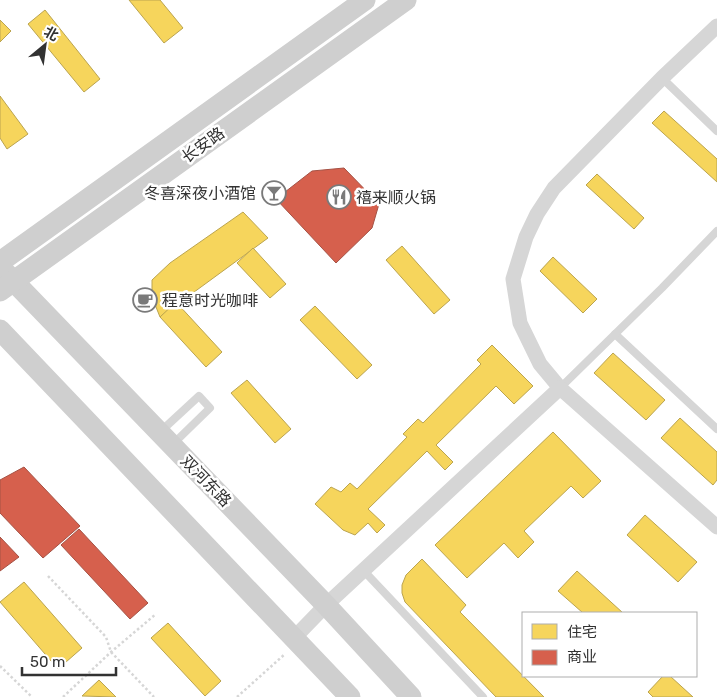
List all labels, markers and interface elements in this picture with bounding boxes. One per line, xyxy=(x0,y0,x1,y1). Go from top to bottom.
north arrow xyxy=(20,20,70,70)
text: 北 xyxy=(41,23,61,45)
street label: 长安路 xyxy=(178,123,228,167)
bar icon: 冬喜深夜小酒馆 xyxy=(261,180,287,206)
place label: 冬喜深夜小酒馆 xyxy=(144,184,256,203)
restaurant icon: 禧来顺火锅 xyxy=(326,184,352,210)
place label: 禧来顺火锅 xyxy=(356,188,436,207)
cafe icon: 程意时光咖啡 xyxy=(132,287,158,313)
place label: 程意时光咖啡 xyxy=(162,291,258,310)
street label: 双河东路 xyxy=(177,451,235,511)
legend xyxy=(522,612,697,677)
text: 住宅 xyxy=(567,623,597,641)
scale bar xyxy=(22,644,116,676)
text: 商业 xyxy=(567,648,597,666)
text: 50 m xyxy=(30,653,65,671)

